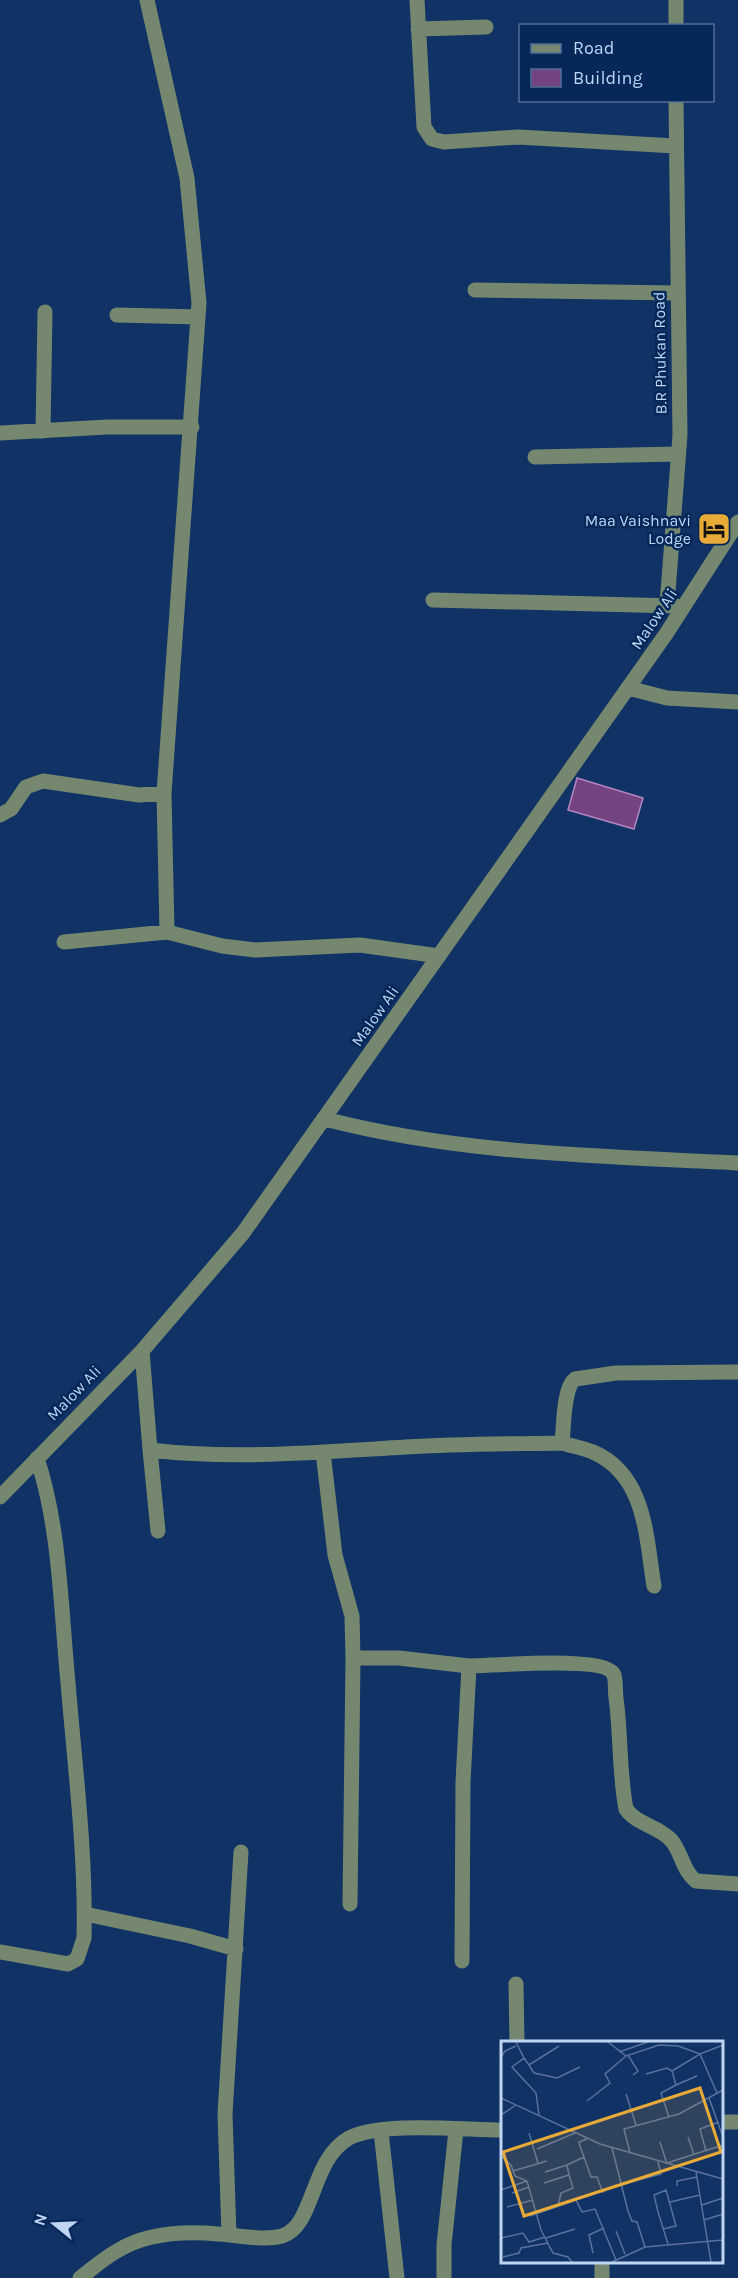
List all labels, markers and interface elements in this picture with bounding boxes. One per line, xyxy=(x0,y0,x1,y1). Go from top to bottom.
legend xyxy=(519,24,714,102)
text: Road xyxy=(573,37,614,59)
text: Building xyxy=(573,67,643,89)
street label: B.R Phukan Road xyxy=(649,291,671,415)
place label: Maa Vaishnavi Lodge xyxy=(585,511,691,548)
hotel icon: Maa Vaishnavi Lodge xyxy=(696,511,732,547)
street label: Malow Ali xyxy=(627,585,681,653)
street label: Malow Ali xyxy=(347,982,403,1050)
street label: Malow Ali xyxy=(43,1361,105,1425)
inset map xyxy=(501,2041,723,2263)
north arrow xyxy=(24,2194,84,2254)
text: N xyxy=(29,2211,51,2228)

